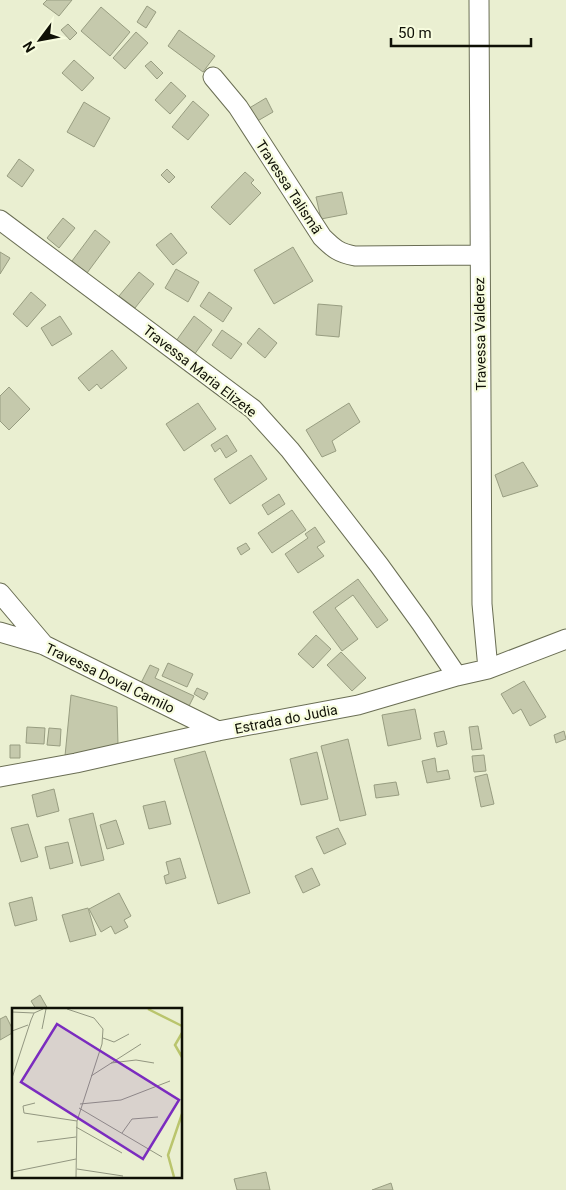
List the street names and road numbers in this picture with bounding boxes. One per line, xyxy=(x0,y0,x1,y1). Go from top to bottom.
street label: Travessa Talismã xyxy=(253,137,325,237)
street label: Travessa Valderez xyxy=(471,277,489,391)
street label: Travessa Maria Elizete xyxy=(140,322,260,420)
street label: Travessa Doval Camilo xyxy=(43,640,177,716)
street label: Estrada do Judia xyxy=(233,701,339,737)

